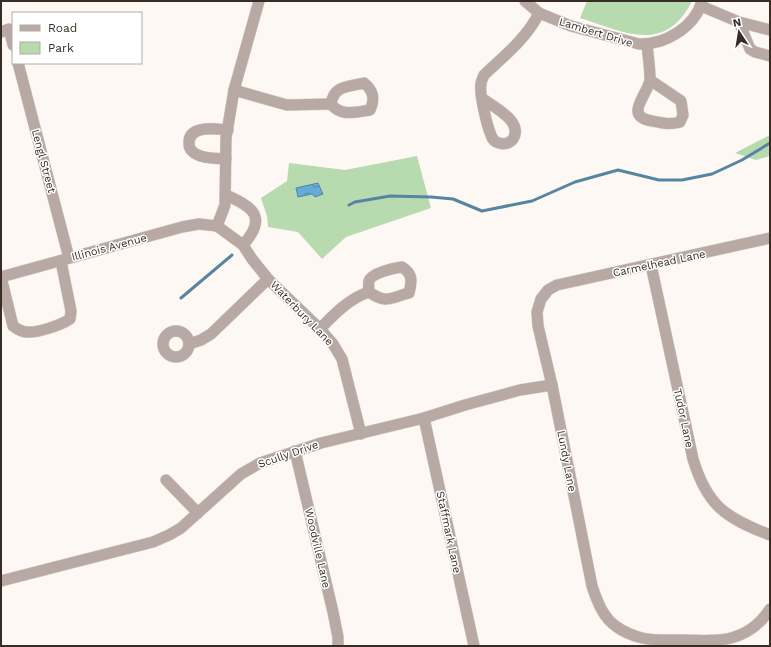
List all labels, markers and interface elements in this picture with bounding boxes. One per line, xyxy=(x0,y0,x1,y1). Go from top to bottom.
legend xyxy=(12,12,142,64)
north arrow xyxy=(719,12,759,52)
street label: Lambert Drive xyxy=(557,15,634,50)
text: N xyxy=(732,16,742,30)
text: Road xyxy=(48,21,77,35)
text: Park xyxy=(48,41,74,55)
street label: Lengl Street xyxy=(29,128,58,195)
street label: Illinois Avenue xyxy=(70,231,148,264)
street label: Carmelhead Lane xyxy=(612,247,707,280)
street label: Waterbury Lane xyxy=(267,278,336,348)
street label: Tudor Lane xyxy=(671,387,696,449)
street label: Lundy Lane xyxy=(554,429,579,493)
street label: Scully Drive xyxy=(256,438,320,471)
street label: Staffmark Lane xyxy=(433,490,464,574)
street label: Woodville Lane xyxy=(302,507,333,589)

